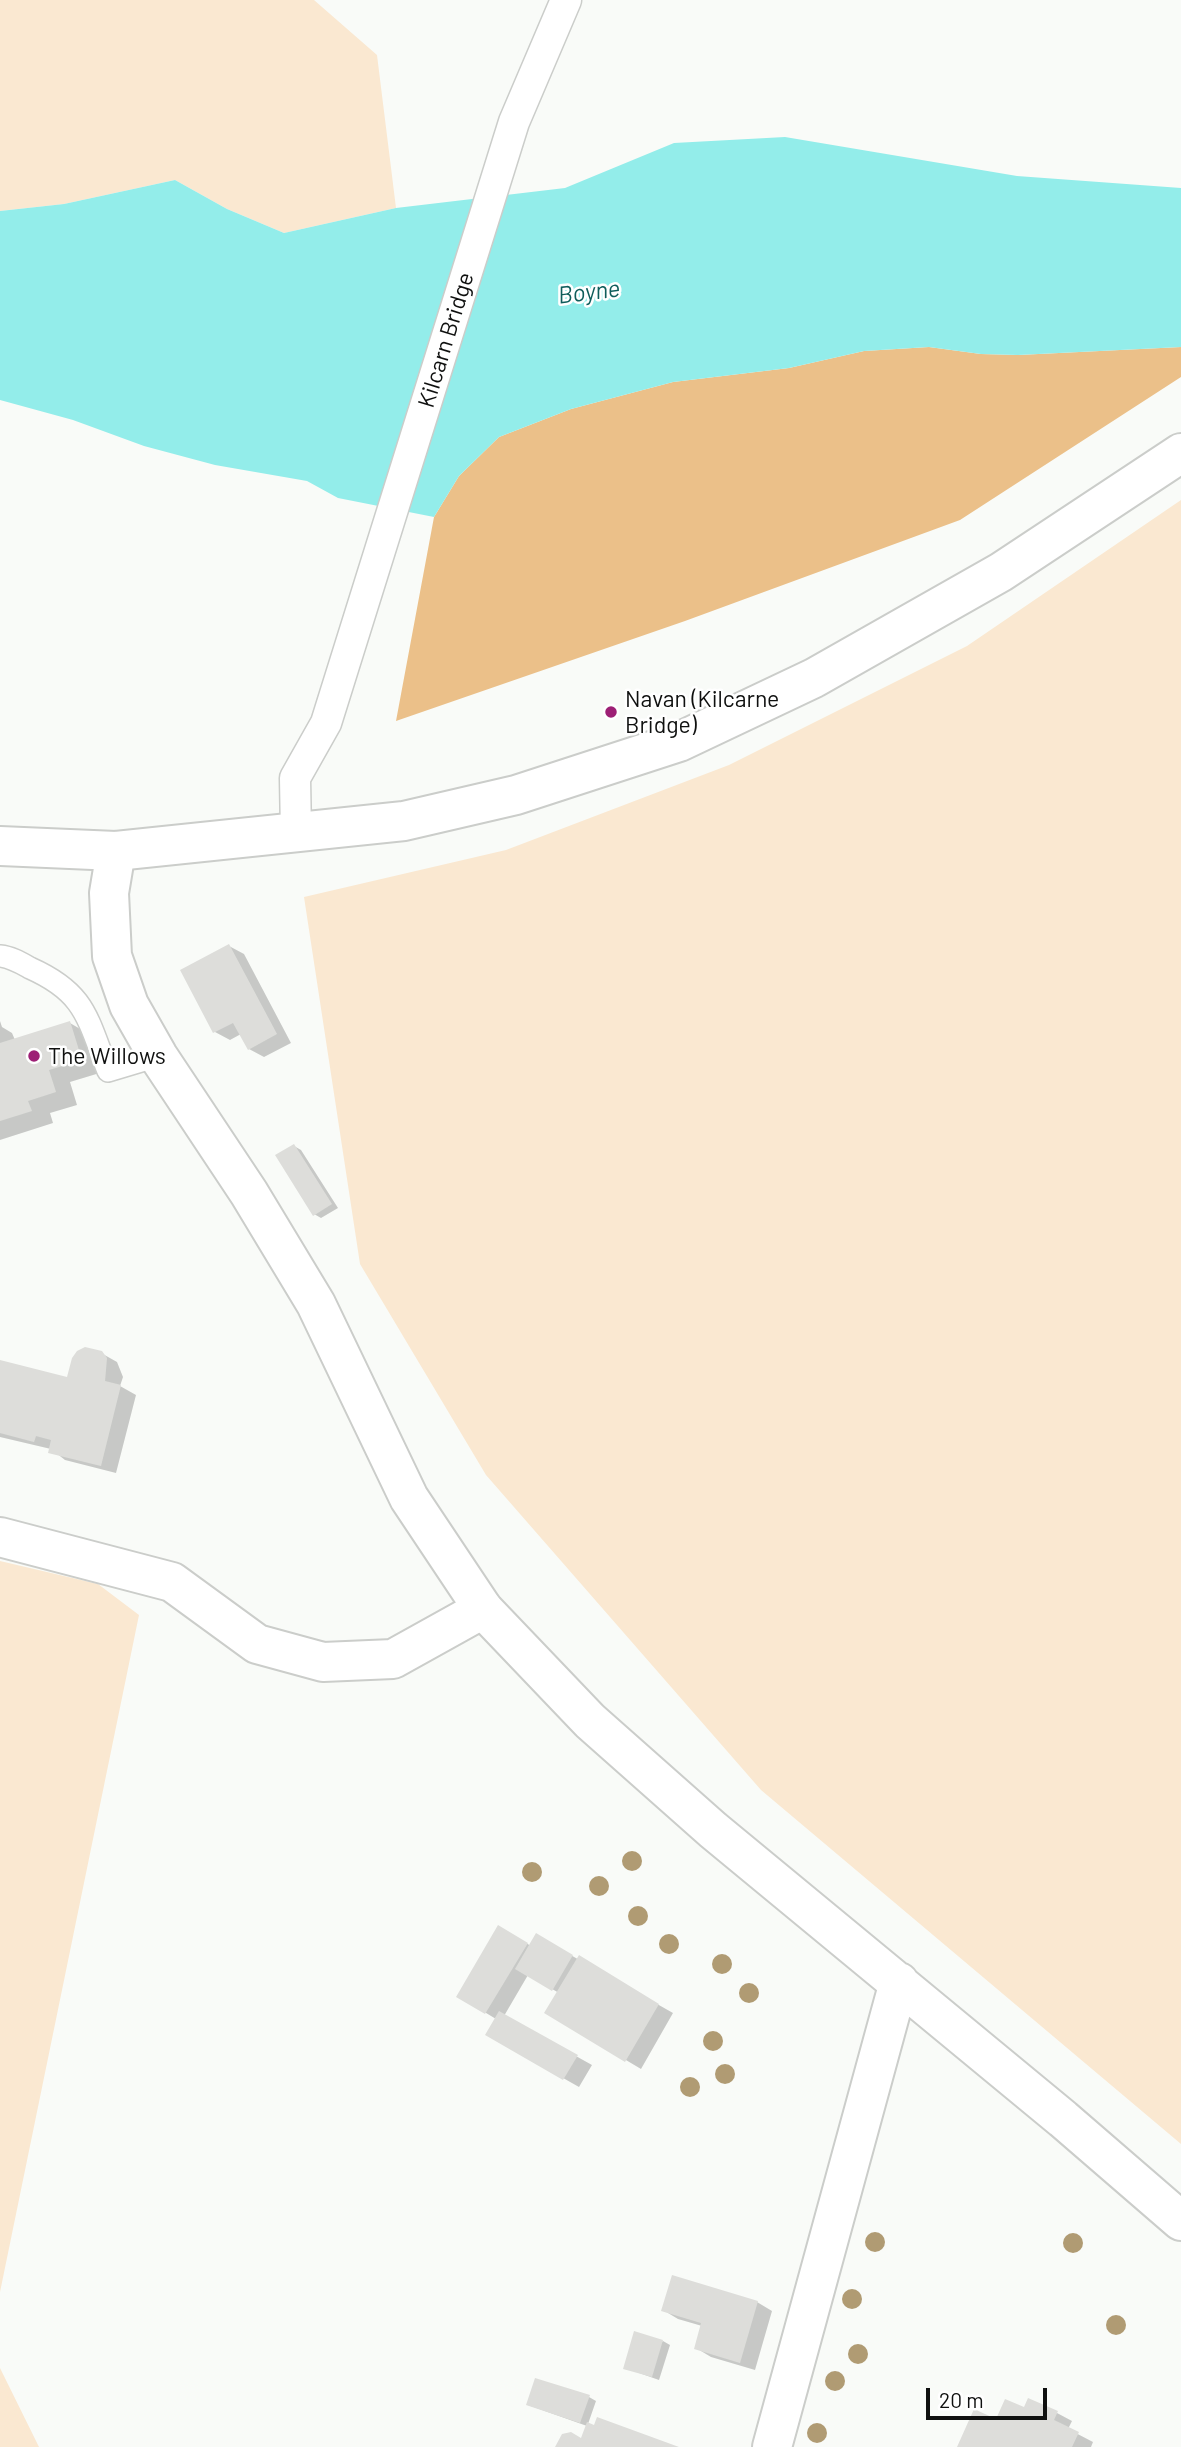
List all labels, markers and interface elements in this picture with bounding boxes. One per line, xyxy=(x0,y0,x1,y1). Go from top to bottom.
street label: Kilcarn Bridge xyxy=(412,269,480,411)
water label: Boyne xyxy=(556,274,622,310)
place label: Navan (Kilcarne Bridge) xyxy=(625,685,779,739)
marker: Navan (Kilcarne Bridge) xyxy=(603,704,619,720)
place label: The Willows xyxy=(48,1042,166,1070)
marker: The Willows xyxy=(26,1048,42,1064)
scale bar xyxy=(929,2374,1050,2418)
text: 20 m xyxy=(939,2387,984,2412)

